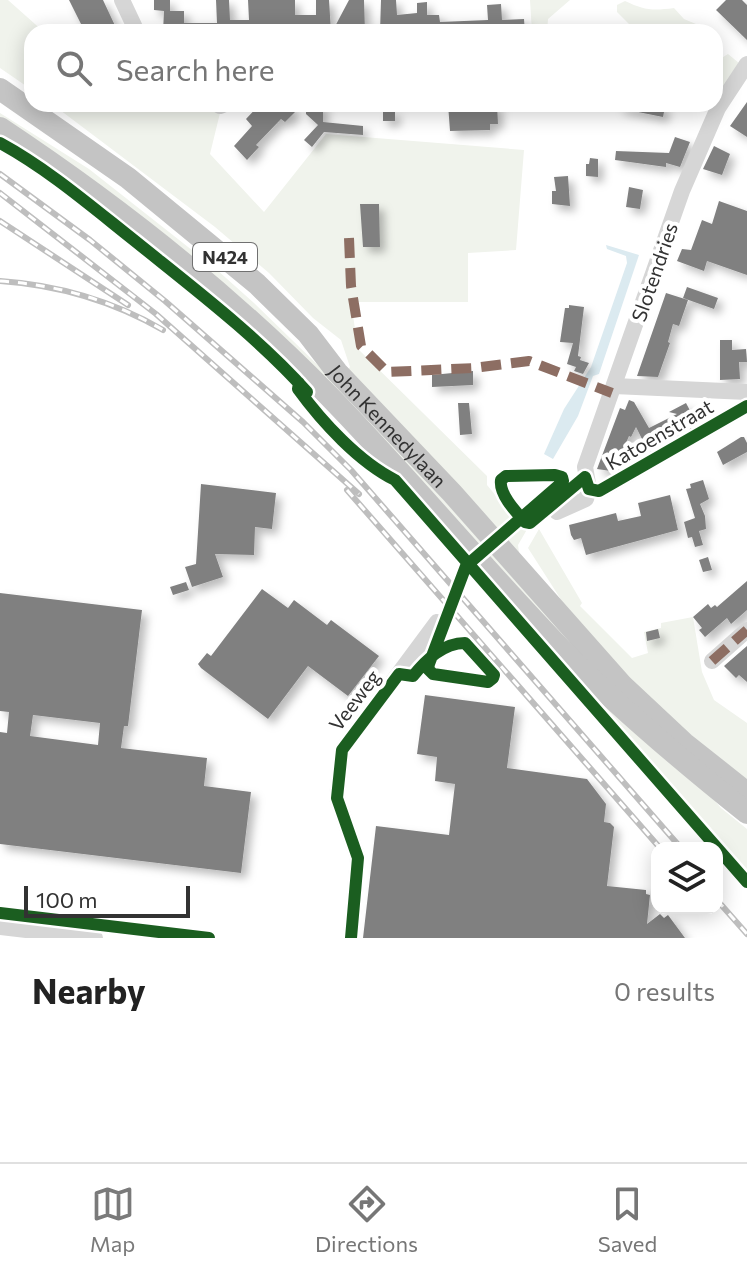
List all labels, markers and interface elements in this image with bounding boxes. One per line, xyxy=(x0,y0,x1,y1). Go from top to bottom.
search box xyxy=(24,24,723,112)
icon: search xyxy=(52,46,96,90)
text: Search here xyxy=(116,50,275,87)
street label: Slotendries xyxy=(626,219,682,325)
road number: N424 xyxy=(193,243,257,271)
street label: John Kennedylaan xyxy=(324,360,452,492)
street label: Katoenstraat xyxy=(601,394,717,474)
street label: Veeweg xyxy=(323,665,385,735)
map controls xyxy=(651,842,723,914)
button: layers xyxy=(651,842,723,914)
scale bar xyxy=(24,882,190,918)
text: 100 m xyxy=(36,886,98,913)
text: Nearby xyxy=(32,969,146,1011)
text: 0 results xyxy=(614,975,715,1006)
tab: Map xyxy=(90,1182,135,1257)
tab: Directions xyxy=(315,1182,418,1257)
tab: Saved xyxy=(598,1182,657,1257)

